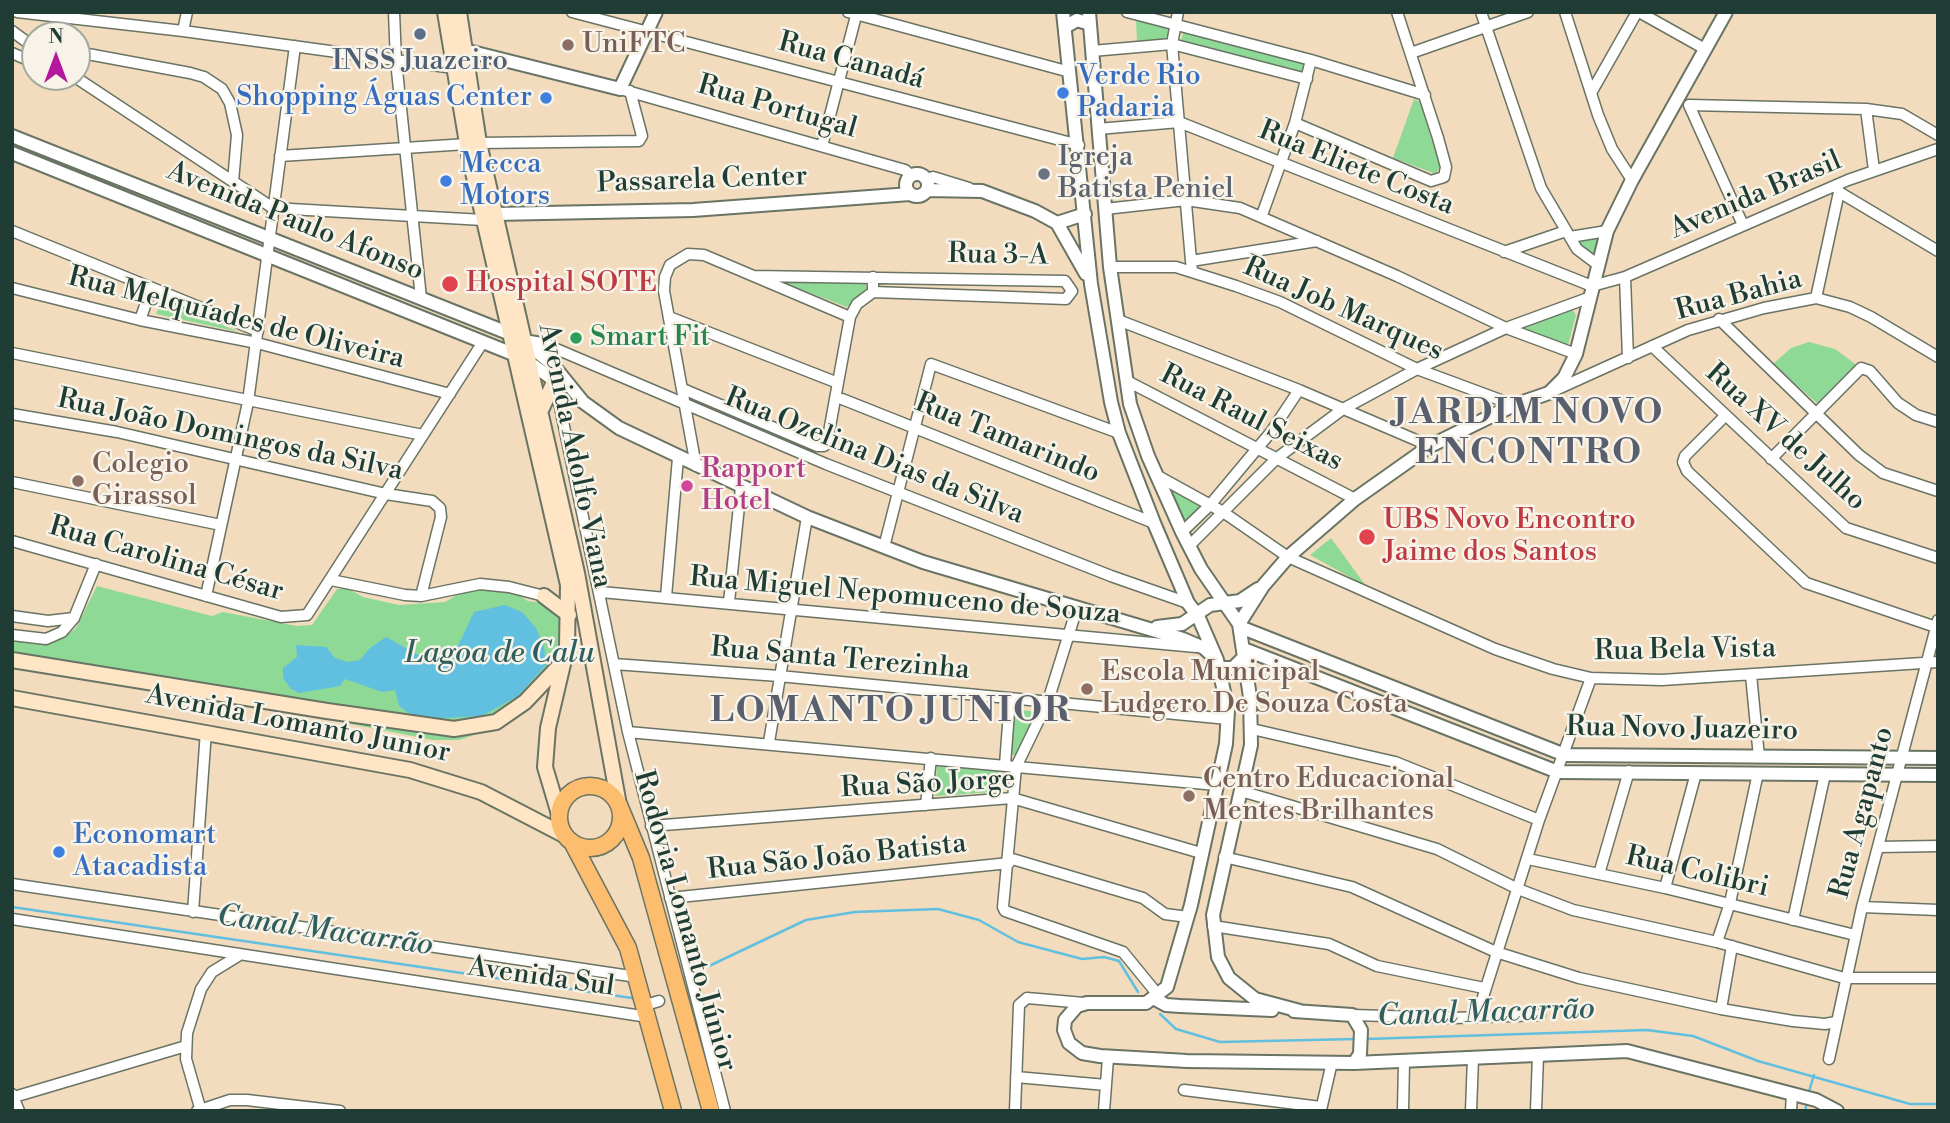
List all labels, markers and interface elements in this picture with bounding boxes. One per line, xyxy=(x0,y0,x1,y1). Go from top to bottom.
north arrow xyxy=(21,21,91,91)
text: N xyxy=(48,25,64,49)
marker: INSS Juazeiro xyxy=(412,26,428,42)
street label: Rua Canadá xyxy=(774,26,928,98)
place label: UniFTC xyxy=(582,28,686,62)
marker: UniFTC xyxy=(560,37,576,53)
place label: INSS Juazeiro xyxy=(332,45,508,79)
place label: Verde Rio Padaria xyxy=(1077,60,1201,126)
street label: Rua Portugal xyxy=(694,69,860,147)
place label: Shopping Águas Center xyxy=(236,81,532,115)
marker: Verde Rio Padaria xyxy=(1055,85,1071,101)
marker: Shopping Águas Center xyxy=(538,90,554,106)
street label: Rua Eliete Costa xyxy=(1253,114,1459,224)
place label: Igreja Batista Peniel xyxy=(1058,141,1234,207)
street label: Avenida Brasil xyxy=(1665,145,1847,247)
place label: Mecca Motors xyxy=(460,148,550,214)
street label: Avenida Paulo Afonso xyxy=(162,155,428,289)
street label: Passarela Center xyxy=(596,161,808,201)
marker: Igreja Batista Peniel xyxy=(1036,166,1052,182)
marker: Mecca Motors xyxy=(438,173,454,189)
street label: Rua 3-A xyxy=(947,238,1049,274)
street label: Rua Job Marques xyxy=(1238,251,1448,369)
street label: Rua Melquíades de Oliveira xyxy=(64,261,408,377)
street label: Rua Bahia xyxy=(1672,263,1806,329)
place label: Hospital SOTE xyxy=(466,267,657,301)
marker: Hospital SOTE xyxy=(440,274,460,294)
street label: Avenida Adolfo Viana xyxy=(530,321,618,591)
place label: Smart Fit xyxy=(590,321,710,355)
marker: Smart Fit xyxy=(568,330,584,346)
street label: Rua XV de Julho xyxy=(1698,357,1872,519)
street label: Rua Raul Seixas xyxy=(1154,359,1348,479)
street label: Rua Ozelina Dias da Silva xyxy=(719,382,1029,532)
street label: Rua João Domingos da Silva xyxy=(54,383,406,489)
street label: Rua Tamarindo xyxy=(910,387,1104,491)
district label: JARDIM NOVO ENCONTRO xyxy=(1395,394,1663,476)
place label: Colegio Girassol xyxy=(92,448,197,514)
place label: Rapport Hotel xyxy=(701,453,806,519)
marker: Colegio Girassol xyxy=(70,473,86,489)
marker: Rapport Hotel xyxy=(679,478,695,494)
place label: UBS Novo Encontro Jaime dos Santos xyxy=(1383,504,1636,570)
street label: Rua Carolina César xyxy=(45,510,287,610)
marker: UBS Novo Encontro Jaime dos Santos xyxy=(1357,527,1377,547)
street label: Rua Miguel Nepomuceno de Souza xyxy=(688,561,1122,633)
street label: Rua Santa Terezinha xyxy=(709,632,971,688)
street label: Rua Bela Vista xyxy=(1594,633,1776,669)
water label: Lagoa de Calu xyxy=(405,637,595,673)
place label: Escola Municipal Ludgero De Souza Costa xyxy=(1101,656,1408,722)
street label: Avenida Lomanto Junior xyxy=(143,679,453,771)
marker: Escola Municipal Ludgero De Souza Costa xyxy=(1079,681,1095,697)
district label: LOMANTO JUNIOR xyxy=(712,692,1070,734)
street label: Rua Novo Juazeiro xyxy=(1566,711,1798,749)
street label: Rua Agapanto xyxy=(1824,724,1902,902)
place label: Centro Educacional Mentes Brilhantes xyxy=(1203,763,1454,829)
street label: Rua São Jorge xyxy=(840,764,1016,806)
street label: Rodovia Lomanto Júnior xyxy=(625,767,743,1075)
marker: Centro Educacional Mentes Brilhantes xyxy=(1181,788,1197,804)
place label: Economart Atacadista xyxy=(73,819,216,885)
street label: Rua São João Batista xyxy=(706,828,968,888)
street label: Rua Colibri xyxy=(1622,840,1772,906)
marker: Economart Atacadista xyxy=(51,844,67,860)
water label: Canal Macarrão xyxy=(215,899,435,965)
street label: Avenida Sul xyxy=(466,951,616,1005)
water label: Canal Macarrão xyxy=(1377,992,1595,1036)

